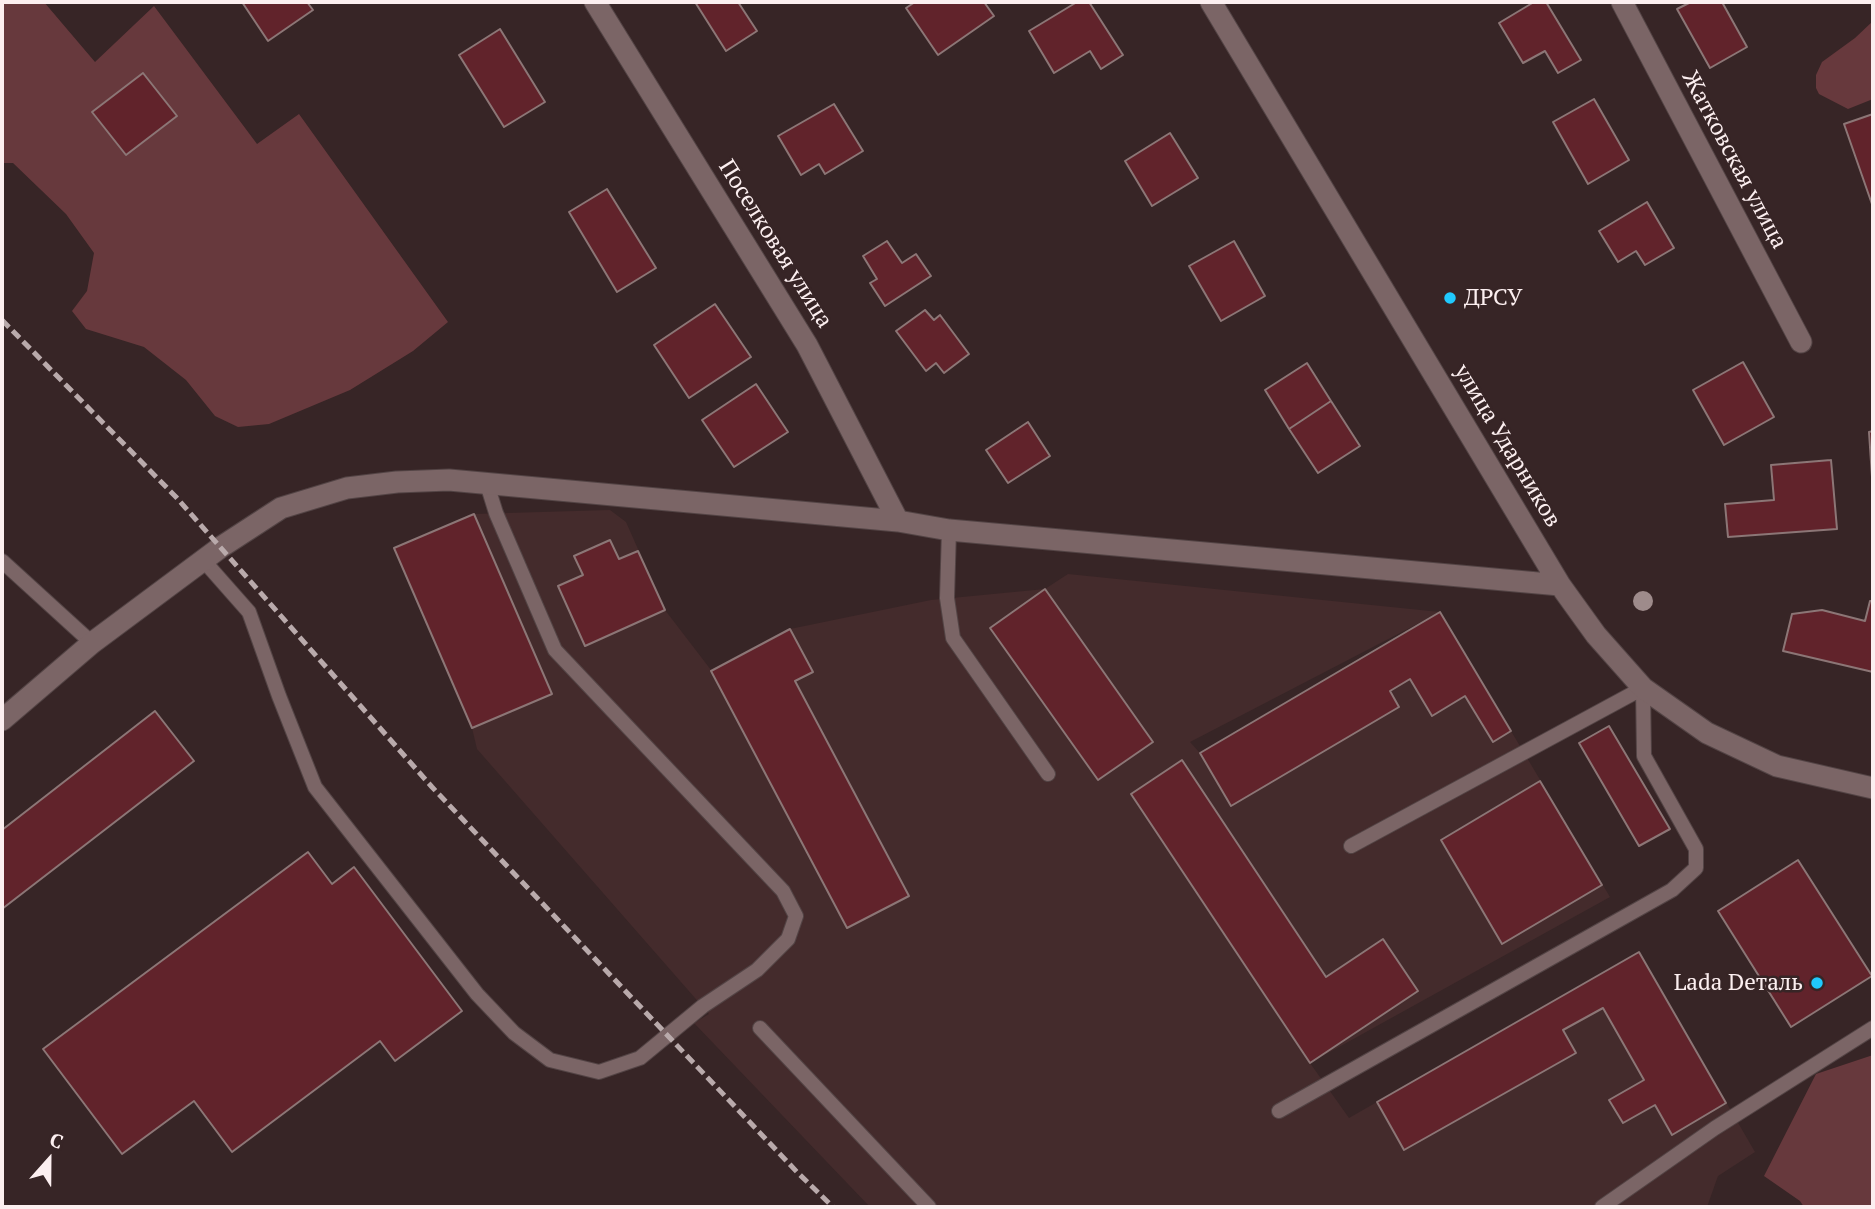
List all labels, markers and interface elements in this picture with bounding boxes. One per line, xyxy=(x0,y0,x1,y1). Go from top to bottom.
street label: Жатковская улица xyxy=(1675,66,1793,254)
street label: Поселковая улица xyxy=(712,155,838,333)
place label: ДРСУ xyxy=(1464,284,1522,312)
marker: ДРСУ xyxy=(1442,290,1458,306)
street label: улица Ударников xyxy=(1448,360,1566,532)
place label: Lada Dеталь xyxy=(1674,969,1803,997)
marker: Lada Dеталь xyxy=(1809,975,1825,991)
north arrow xyxy=(14,1125,84,1195)
text: С xyxy=(46,1126,67,1154)

